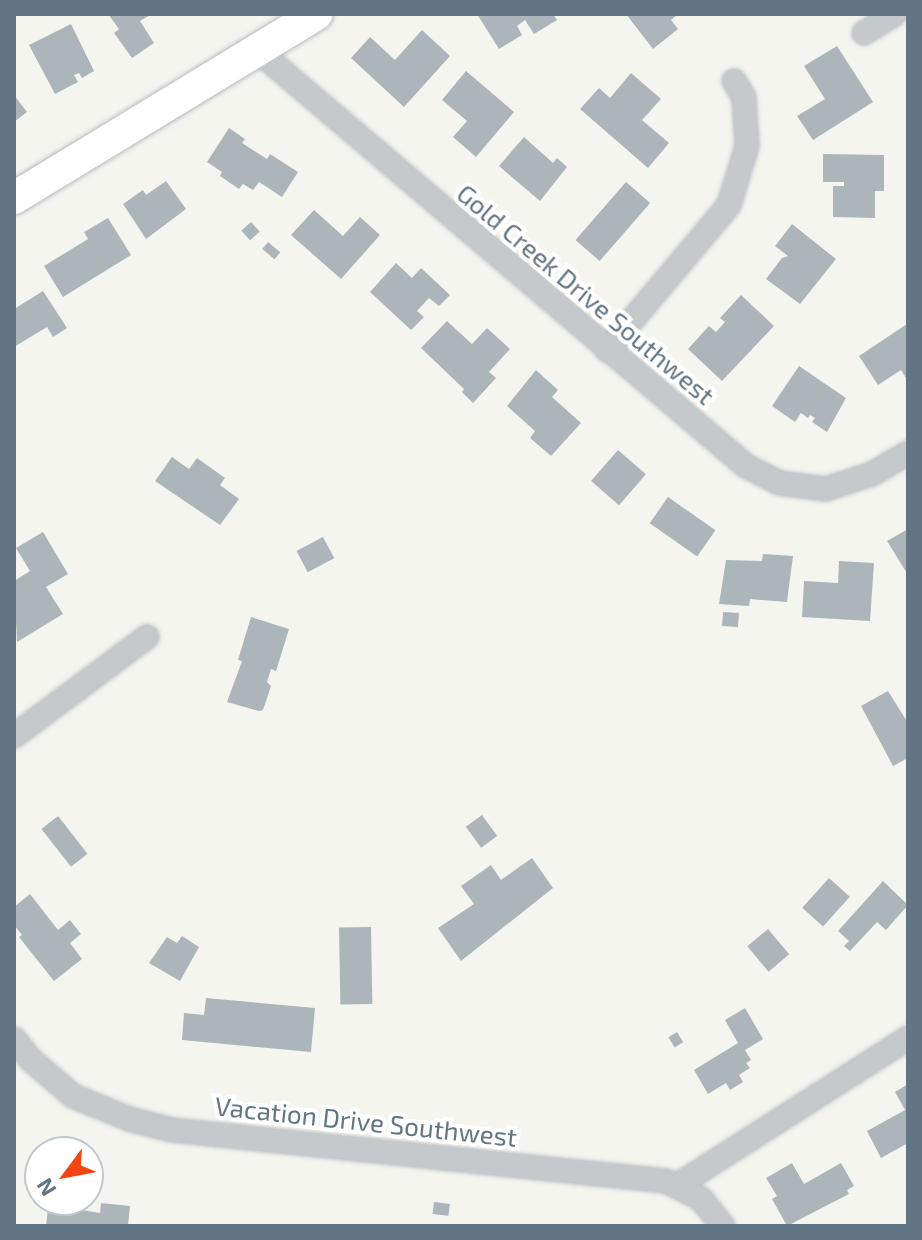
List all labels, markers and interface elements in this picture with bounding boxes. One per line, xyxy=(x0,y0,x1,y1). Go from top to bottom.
street label: Gold Creek Drive Southwest xyxy=(451,177,721,411)
street label: Vacation Drive Southwest xyxy=(213,1090,519,1152)
north arrow xyxy=(24,1136,104,1216)
text: N xyxy=(30,1174,61,1201)

